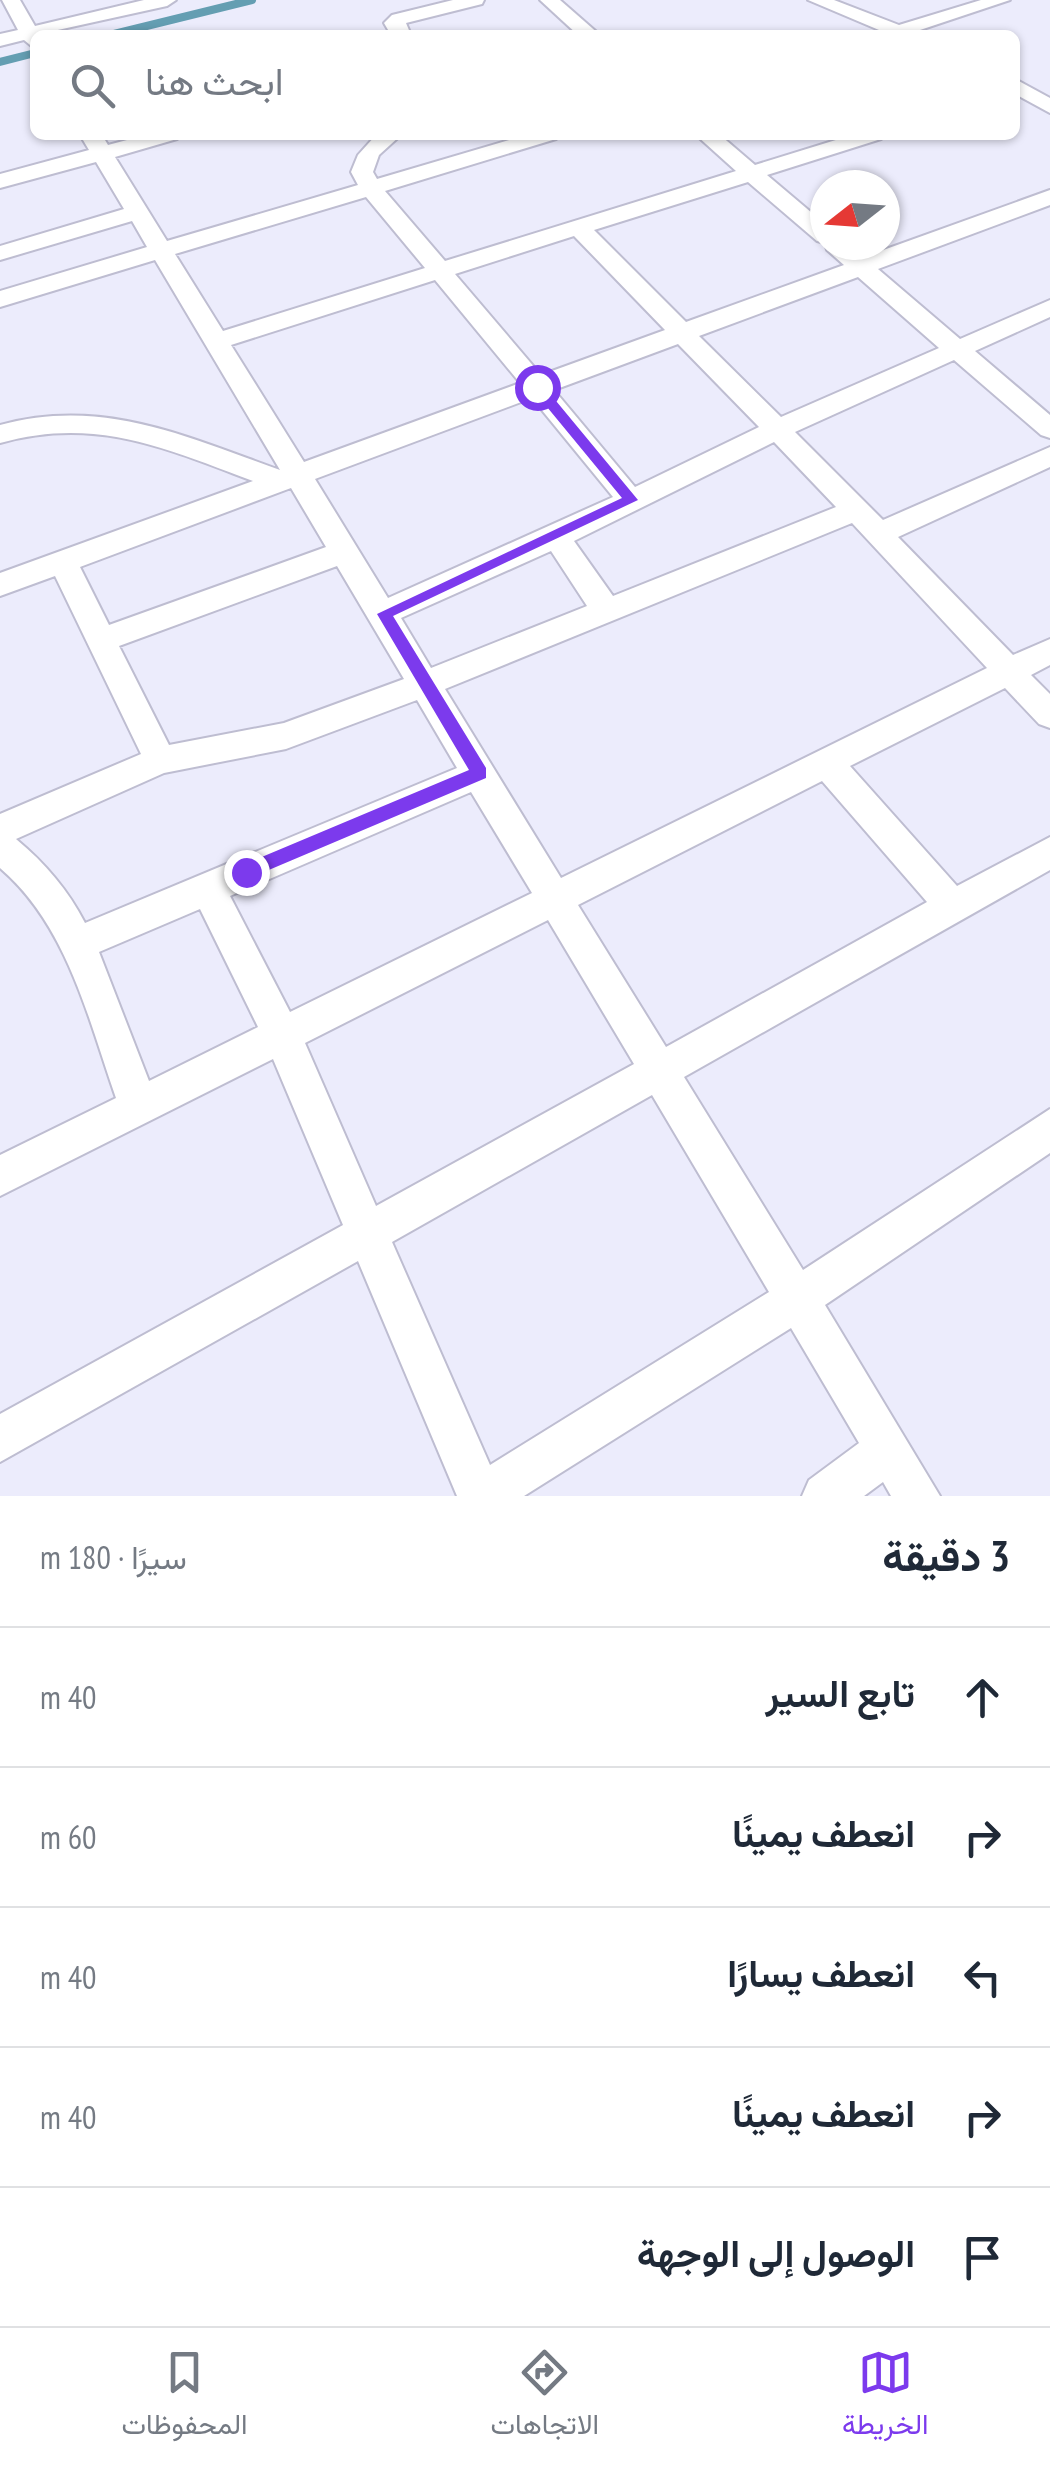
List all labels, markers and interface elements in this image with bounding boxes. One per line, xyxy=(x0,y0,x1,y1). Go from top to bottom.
search box xyxy=(30,30,1020,140)
text: ابحث هنا xyxy=(145,56,283,105)
icon: search xyxy=(65,58,120,113)
north arrow xyxy=(810,170,900,260)
route start xyxy=(515,365,561,411)
route end xyxy=(224,850,270,896)
text: 3 دقيقة xyxy=(882,1528,1010,1583)
text: سيرًا · 180 m xyxy=(40,1536,187,1578)
text: تابع السير xyxy=(766,1668,915,1717)
icon: ahead xyxy=(955,1670,1010,1725)
text: 40 m xyxy=(40,1676,96,1718)
text: انعطف يمينًا xyxy=(732,1808,915,1857)
icon: right xyxy=(955,1810,1010,1865)
text: 60 m xyxy=(40,1816,96,1858)
text: انعطف يسارًا xyxy=(727,1948,915,1997)
icon: left xyxy=(955,1950,1010,2005)
text: 40 m xyxy=(40,1956,96,1998)
text: انعطف يمينًا xyxy=(732,2088,915,2137)
icon: right xyxy=(955,2090,1010,2145)
text: 40 m xyxy=(40,2096,96,2138)
text: الوصول إلى الوجهة xyxy=(637,2228,915,2277)
icon: arrive xyxy=(955,2230,1010,2285)
tab: المحفوظات xyxy=(121,2345,248,2449)
tab: الاتجاهات xyxy=(490,2345,599,2449)
tab: الخريطة xyxy=(842,2345,929,2449)

